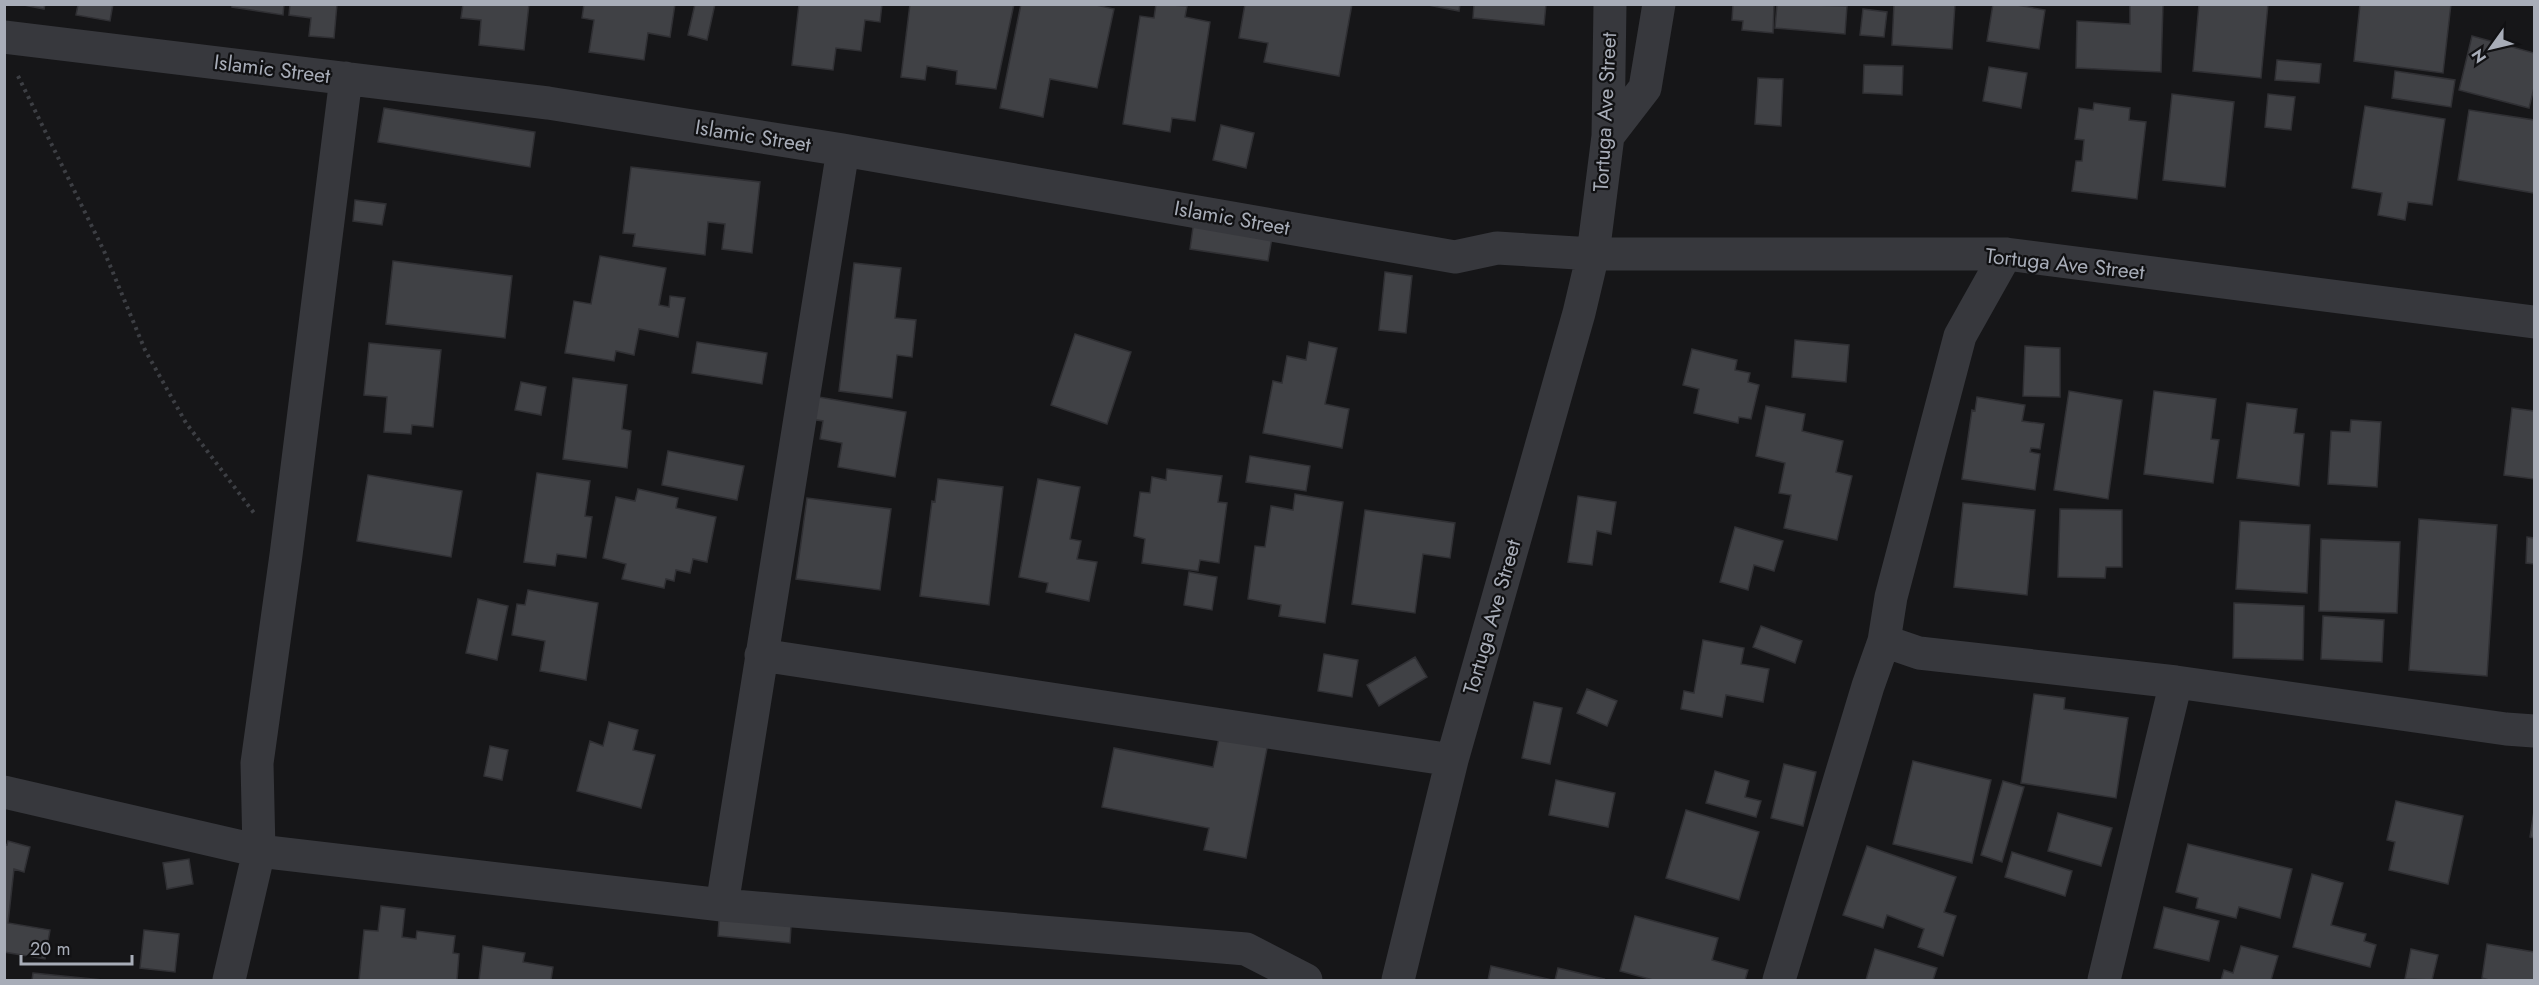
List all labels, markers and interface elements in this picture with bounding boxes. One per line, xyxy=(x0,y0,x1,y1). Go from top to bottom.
north arrow xyxy=(2461,18,2521,78)
street label: Tortuga Ave Street xyxy=(1586,31,1624,193)
text: N xyxy=(2466,44,2492,68)
street label: Islamic Street xyxy=(212,47,332,91)
street label: Islamic Street xyxy=(693,112,813,160)
street label: Islamic Street xyxy=(1172,193,1292,243)
street label: Tortuga Ave Street xyxy=(1984,241,2146,287)
street label: Tortuga Ave Street xyxy=(1456,536,1528,698)
scale bar xyxy=(21,928,132,966)
text: 20 m xyxy=(30,936,70,962)

